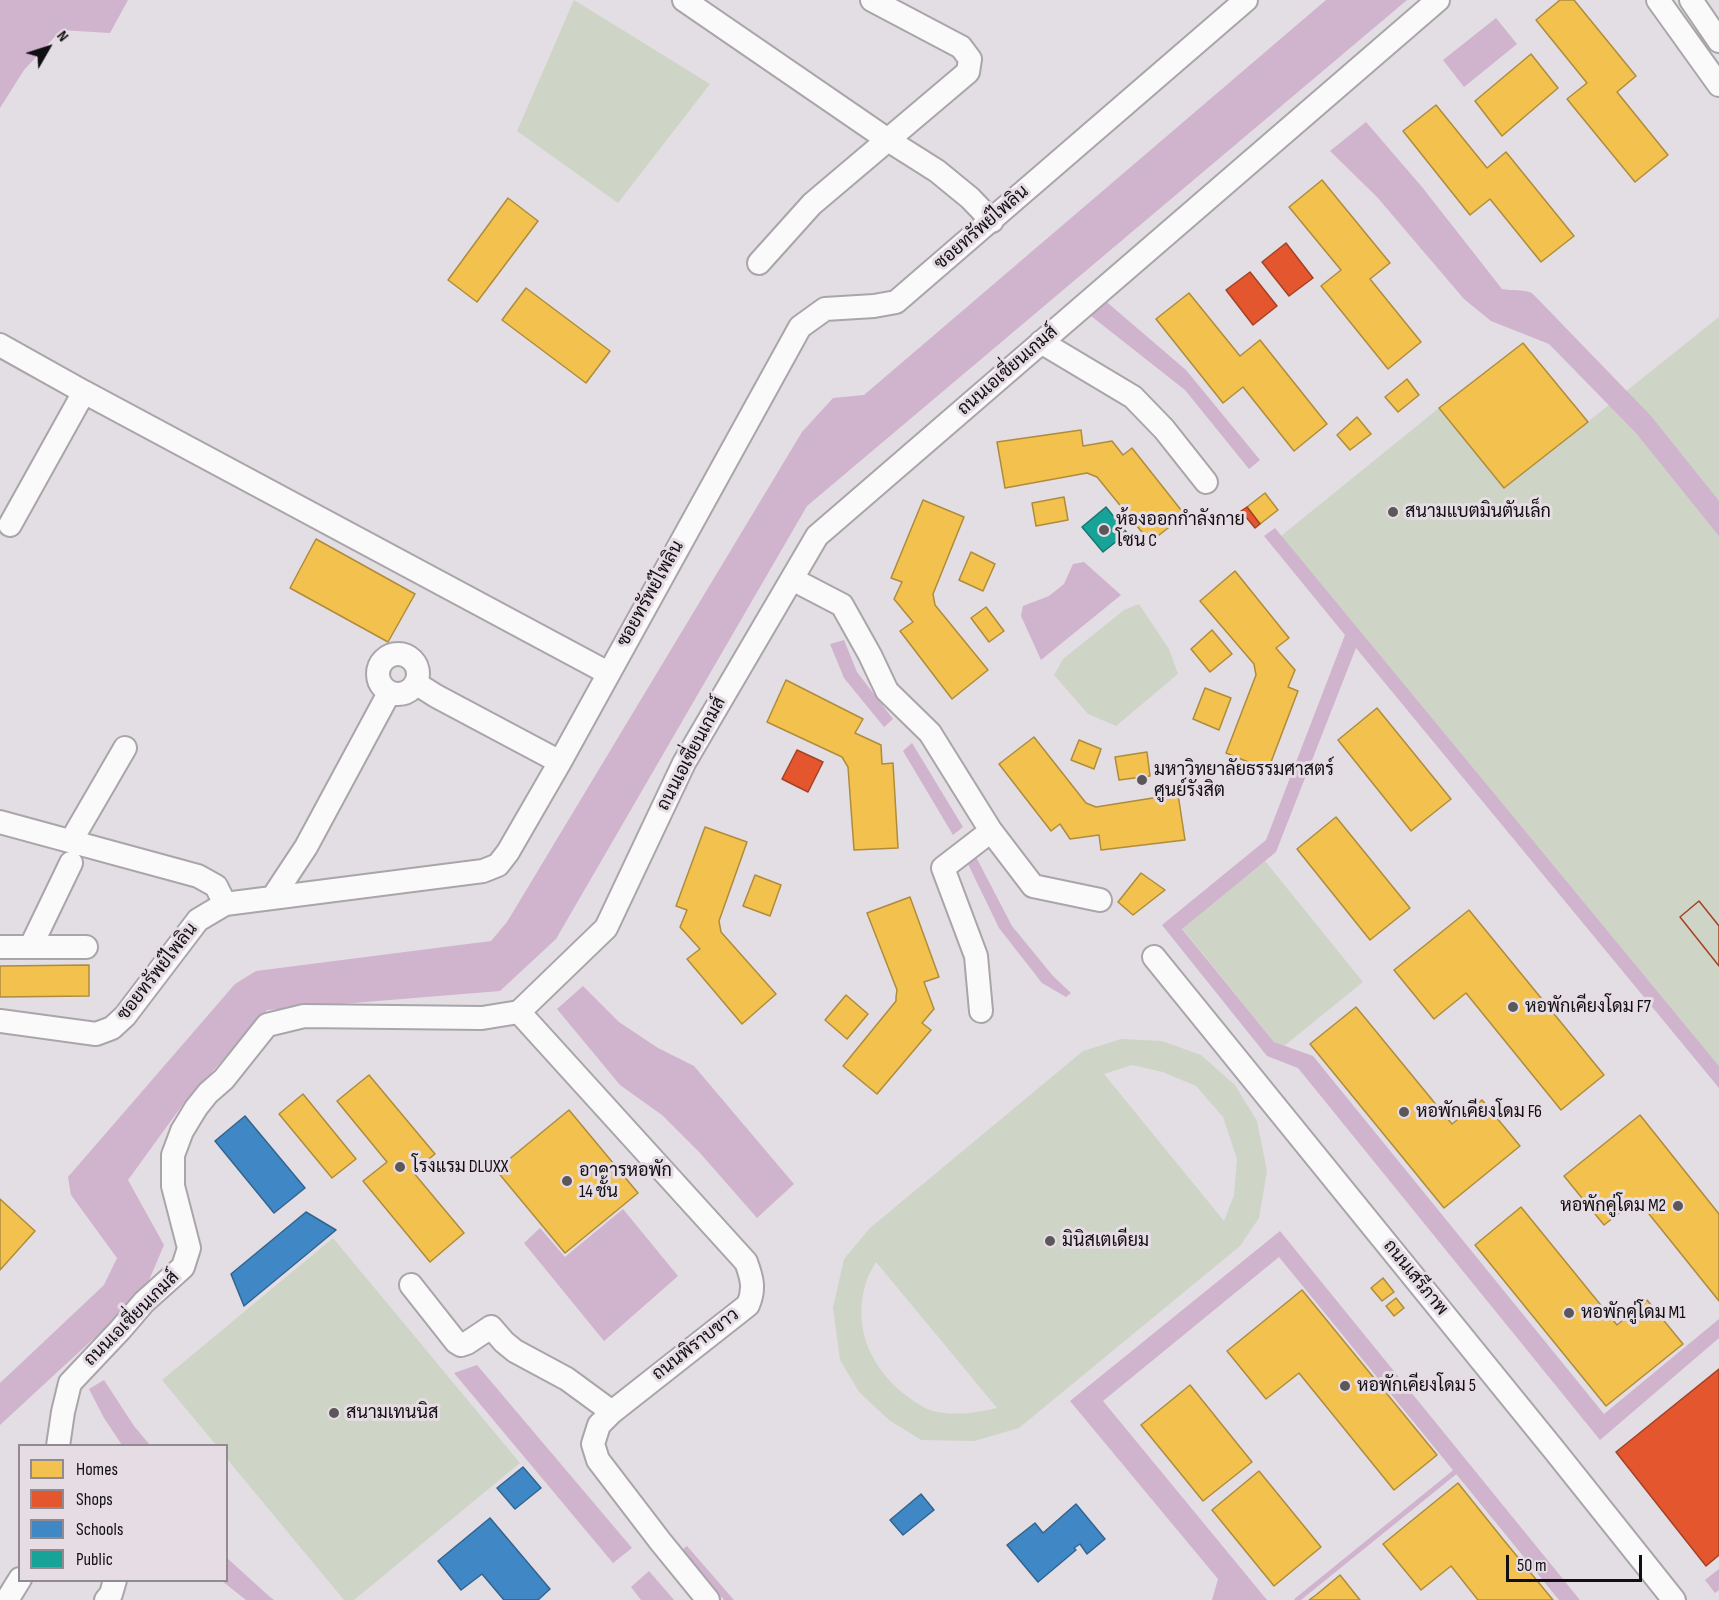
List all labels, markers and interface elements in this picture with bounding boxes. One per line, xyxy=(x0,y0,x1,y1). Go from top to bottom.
north arrow xyxy=(18,18,78,78)
text: N xyxy=(52,27,72,46)
street label: ซอยทรัพย์ไพลิน xyxy=(931,181,1033,275)
street label: ถนนเอเซี่ยนเกมส์ xyxy=(954,322,1062,420)
place label: สนามแบตมินตันเล็ก xyxy=(1405,501,1551,523)
marker: สนามแบตมินตันเล็ก xyxy=(1386,505,1400,519)
place label: ห้องออกกำลังกาย โซน C xyxy=(1116,509,1245,552)
marker: ห้องออกกำลังกาย โซน C xyxy=(1097,523,1111,537)
street label: ซอยทรัพย์ไพลิน xyxy=(613,537,689,651)
street label: ถนนเอเซี่ยนเกมส์ xyxy=(653,694,731,814)
place label: มหาวิทยาลัยธรรมศาสตร์ ศูนย์รังสิต xyxy=(1154,759,1334,802)
marker: มหาวิทยาลัยธรรมศาสตร์ ศูนย์รังสิต xyxy=(1135,773,1149,787)
street label: ซอยทรัพย์ไพลิน xyxy=(113,919,203,1025)
place label: หอพักเคียงโดม F7 xyxy=(1525,996,1651,1018)
marker: หอพักเคียงโดม F7 xyxy=(1506,1000,1520,1014)
place label: หอพักเคียงโดม F6 xyxy=(1416,1101,1542,1123)
marker: หอพักเคียงโดม F6 xyxy=(1397,1105,1411,1119)
place label: โรงแรม DLUXX xyxy=(412,1156,508,1178)
marker: โรงแรม DLUXX xyxy=(393,1160,407,1174)
place label: อาคารหอพัก 14 ชั้น xyxy=(579,1160,672,1202)
marker: อาคารหอพัก 14 ชั้น xyxy=(560,1174,574,1188)
place label: หอพักคู่โดม M2 xyxy=(1560,1195,1666,1217)
marker: หอพักคู่โดม M2 xyxy=(1671,1199,1685,1213)
place label: มินิสเตเดียม xyxy=(1062,1230,1149,1252)
marker: มินิสเตเดียม xyxy=(1043,1234,1057,1248)
street label: ถนนเสรีภาพ xyxy=(1378,1236,1452,1320)
street label: ถนนเอเซี่ยนเกมส์ xyxy=(80,1267,184,1371)
place label: หอพักคู่โดม M1 xyxy=(1581,1302,1686,1324)
street label: ถนนพิราบขาว xyxy=(648,1304,744,1386)
marker: หอพักคู่โดม M1 xyxy=(1562,1306,1576,1320)
place label: หอพักเคียงโดม 5 xyxy=(1357,1375,1476,1397)
marker: หอพักเคียงโดม 5 xyxy=(1338,1379,1352,1393)
place label: สนามเทนนิส xyxy=(346,1402,438,1424)
marker: สนามเทนนิส xyxy=(327,1406,341,1420)
legend xyxy=(18,1444,228,1582)
text: Homes xyxy=(76,1459,118,1480)
text: Shops xyxy=(76,1489,113,1510)
text: Schools xyxy=(76,1519,123,1540)
scale bar xyxy=(1509,1543,1646,1581)
text: Public xyxy=(76,1549,113,1570)
text: 50 m xyxy=(1517,1555,1547,1576)

